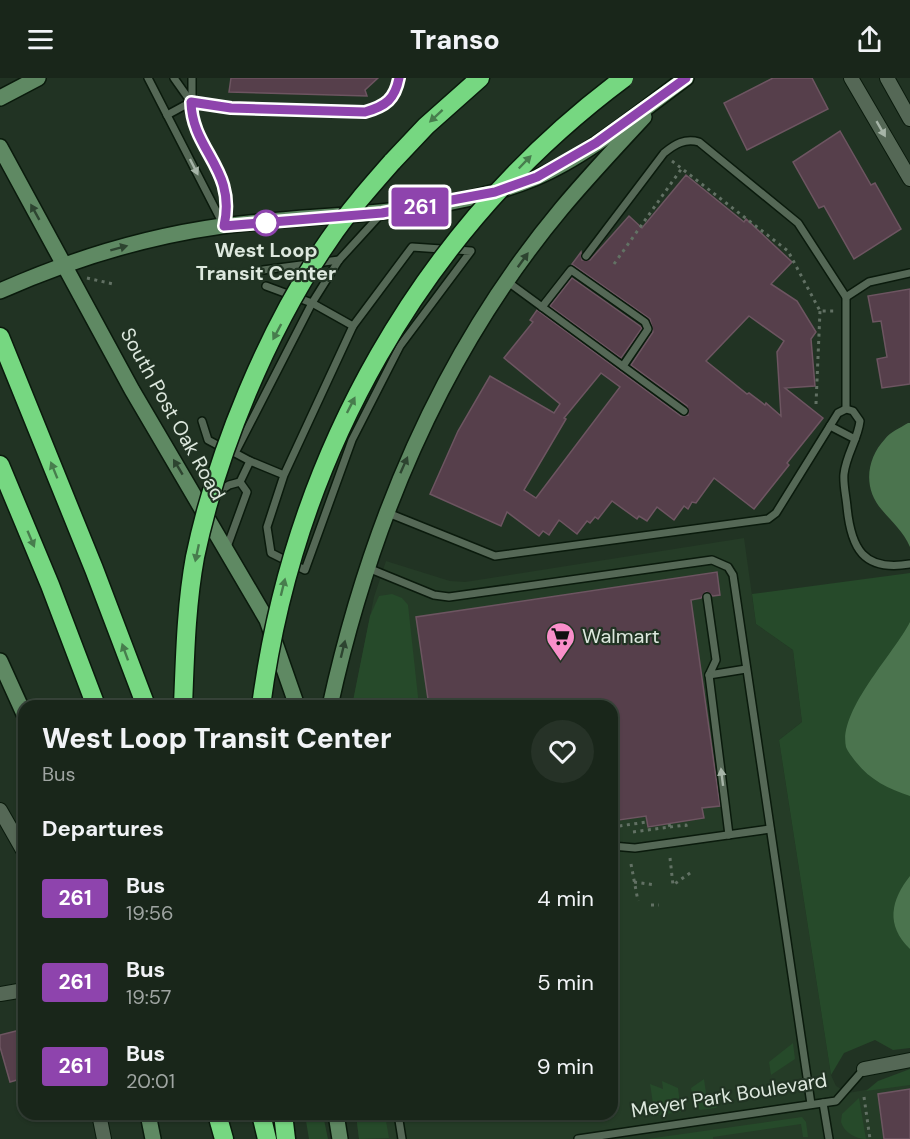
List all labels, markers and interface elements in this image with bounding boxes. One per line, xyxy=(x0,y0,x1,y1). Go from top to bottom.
text: Transo xyxy=(410,22,500,57)
icon: menu xyxy=(24,23,57,56)
icon: share xyxy=(853,23,886,56)
one-way arrow xyxy=(429,109,443,123)
one-way arrow xyxy=(875,120,885,137)
one-way arrow xyxy=(518,155,532,170)
one-way arrow xyxy=(189,158,199,175)
line badge: 261 xyxy=(386,188,454,226)
text: 261 xyxy=(403,193,437,221)
one-way arrow xyxy=(30,203,40,220)
marker: West Loop Transit Center xyxy=(253,210,279,236)
place label: West Loop Transit Center xyxy=(196,237,336,286)
one-way arrow xyxy=(110,242,128,252)
one-way arrow xyxy=(517,253,529,268)
street label: South Post Oak Road xyxy=(115,323,231,505)
one-way arrow xyxy=(272,323,282,340)
one-way arrow xyxy=(346,396,356,413)
one-way arrow xyxy=(400,456,409,473)
one-way arrow xyxy=(173,459,183,476)
one-way arrow xyxy=(49,461,59,479)
one-way arrow xyxy=(26,530,36,548)
one-way arrow xyxy=(191,544,201,563)
one-way arrow xyxy=(279,578,289,596)
supermarket icon: Walmart xyxy=(545,620,577,662)
place label: Walmart xyxy=(582,623,660,649)
one-way arrow xyxy=(338,640,348,659)
one-way arrow xyxy=(120,643,129,661)
text: West Loop Transit Center xyxy=(42,720,392,757)
button: heart xyxy=(531,720,594,783)
text: Bus xyxy=(42,761,76,787)
one-way arrow xyxy=(717,767,727,786)
text: Departures xyxy=(42,814,164,843)
text: Bus xyxy=(126,871,165,900)
text: 261 xyxy=(58,884,92,912)
text: 4 min xyxy=(537,884,594,913)
text: 19:56 xyxy=(126,900,174,926)
text: Bus xyxy=(126,955,165,984)
text: 261 xyxy=(58,968,92,996)
text: 5 min xyxy=(537,968,594,997)
text: 19:57 xyxy=(126,984,171,1010)
text: Bus xyxy=(126,1039,165,1068)
text: 261 xyxy=(58,1052,92,1080)
text: 9 min xyxy=(537,1052,594,1081)
street label: Meyer Park Boulevard xyxy=(629,1067,829,1123)
text: 20:01 xyxy=(126,1068,175,1094)

